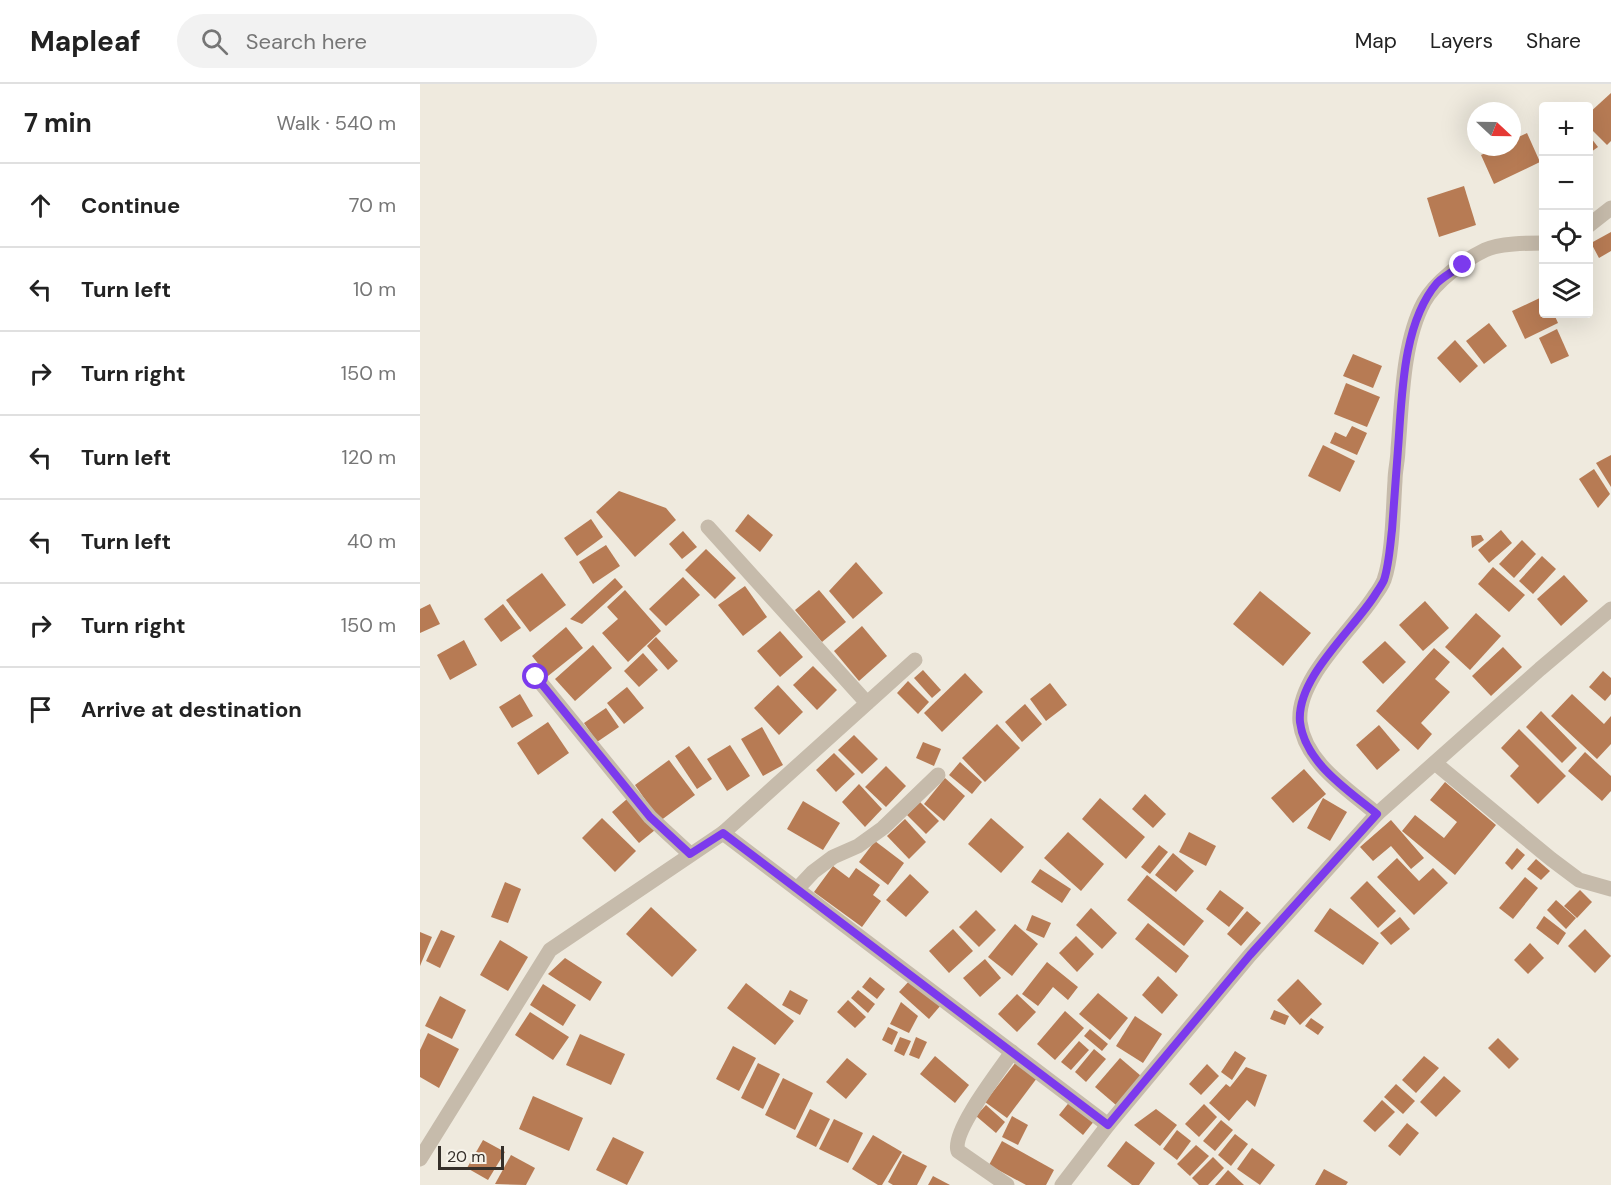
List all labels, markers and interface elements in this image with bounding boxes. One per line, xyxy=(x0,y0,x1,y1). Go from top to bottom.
search box xyxy=(177,14,597,68)
text: Mapleaf xyxy=(30,23,141,60)
icon: search xyxy=(198,25,231,58)
text: Search here xyxy=(246,27,367,56)
text: Map xyxy=(1355,27,1397,55)
text: Layers xyxy=(1430,27,1493,55)
text: Share xyxy=(1526,27,1581,55)
north arrow xyxy=(1467,102,1521,156)
map controls xyxy=(1539,102,1593,318)
button: + xyxy=(1539,102,1593,156)
text: 7 min xyxy=(24,106,92,140)
text: Walk · 540 m xyxy=(276,110,396,136)
button: − xyxy=(1539,156,1593,210)
icon: ahead xyxy=(24,189,57,222)
text: Continue xyxy=(81,191,180,220)
text: 70 m xyxy=(349,192,396,218)
button: locate xyxy=(1539,210,1593,264)
route end xyxy=(1449,251,1475,277)
button: layers xyxy=(1539,264,1593,318)
icon: left xyxy=(24,273,57,306)
text: Turn left xyxy=(81,275,171,304)
text: 10 m xyxy=(353,276,396,302)
icon: right xyxy=(24,357,57,390)
text: Turn right xyxy=(81,359,186,388)
text: 150 m xyxy=(341,360,396,386)
icon: left xyxy=(24,441,57,474)
text: Turn left xyxy=(81,443,171,472)
text: 120 m xyxy=(342,444,396,470)
icon: left xyxy=(24,525,57,558)
text: Turn left xyxy=(81,527,171,556)
text: 40 m xyxy=(347,528,396,554)
icon: right xyxy=(24,609,57,642)
text: Turn right xyxy=(81,611,186,640)
text: 150 m xyxy=(341,612,396,638)
route start xyxy=(522,663,548,689)
icon: arrive xyxy=(24,693,57,726)
text: Arrive at destination xyxy=(81,695,302,724)
scale bar xyxy=(438,1143,504,1170)
text: 20 m xyxy=(447,1146,486,1167)

